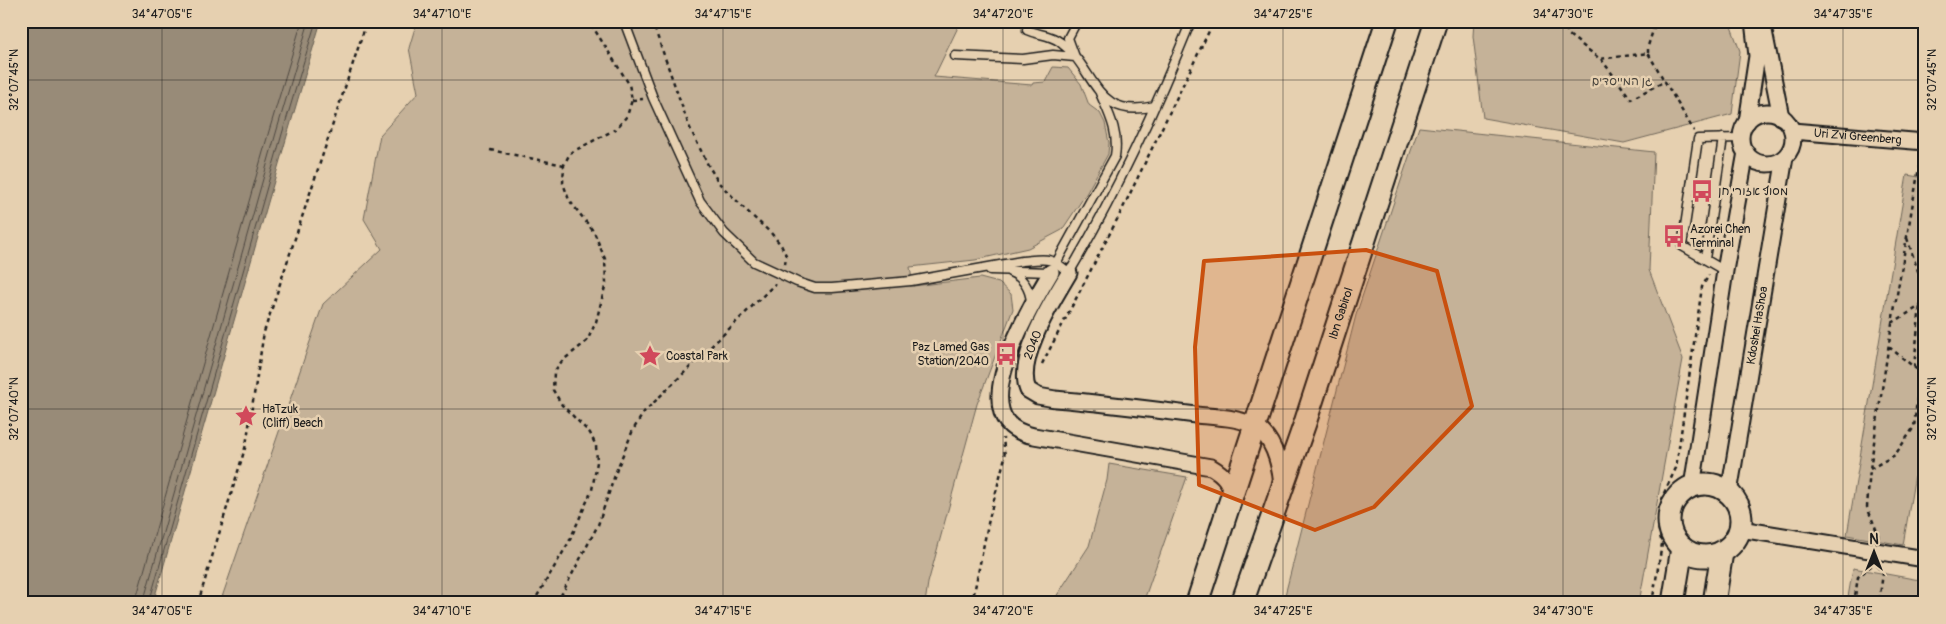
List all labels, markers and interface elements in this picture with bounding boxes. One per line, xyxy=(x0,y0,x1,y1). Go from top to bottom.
text: 34°47'05"E xyxy=(132,7,192,22)
text: 34°47'10"E xyxy=(413,7,471,22)
text: 34°47'15"E xyxy=(695,7,751,22)
text: 34°47'20"E xyxy=(973,7,1033,22)
text: 34°47'25"E xyxy=(1254,7,1312,22)
text: 34°47'30"E xyxy=(1533,7,1593,22)
text: 34°47'35"E xyxy=(1814,7,1872,22)
text: 32°07'45"N xyxy=(7,49,22,111)
text: 32°07'45"N xyxy=(1925,49,1940,111)
park label: גן המייסדים xyxy=(1592,74,1653,89)
street label: Uri Zvi Greenberg xyxy=(1813,125,1902,148)
bus stop icon: מסוף אזורי חן xyxy=(1689,178,1715,204)
place label: מסוף אזורי חן xyxy=(1718,184,1788,199)
place label: Azorei Chen Terminal xyxy=(1690,222,1751,251)
bus stop icon: Azorei Chen Terminal xyxy=(1661,223,1687,249)
street label: Ibn Gabirol xyxy=(1325,285,1356,341)
street label: Kdoshei HaShoa xyxy=(1743,285,1771,365)
street label: 2040 xyxy=(1021,328,1045,362)
place label: Paz Lamed Gas Station/2040 xyxy=(912,340,990,369)
bus stop icon: Paz Lamed Gas Station/2040 xyxy=(993,341,1019,367)
place icon: Coastal Park xyxy=(637,343,663,369)
place label: Coastal Park xyxy=(666,349,728,364)
text: 32°07'40"N xyxy=(7,377,22,441)
text: 32°07'40"N xyxy=(1925,377,1940,441)
place label: HaTzuk (Cliff) Beach xyxy=(262,402,323,431)
place icon: HaTzuk (Cliff) Beach xyxy=(233,403,259,429)
north arrow xyxy=(1848,526,1898,576)
text: N xyxy=(1869,531,1879,548)
text: 34°47'05"E xyxy=(132,604,192,619)
text: 34°47'10"E xyxy=(413,604,471,619)
text: 34°47'15"E xyxy=(695,604,751,619)
text: 34°47'20"E xyxy=(973,604,1033,619)
text: 34°47'25"E xyxy=(1254,604,1312,619)
text: 34°47'30"E xyxy=(1533,604,1593,619)
text: 34°47'35"E xyxy=(1814,604,1872,619)

